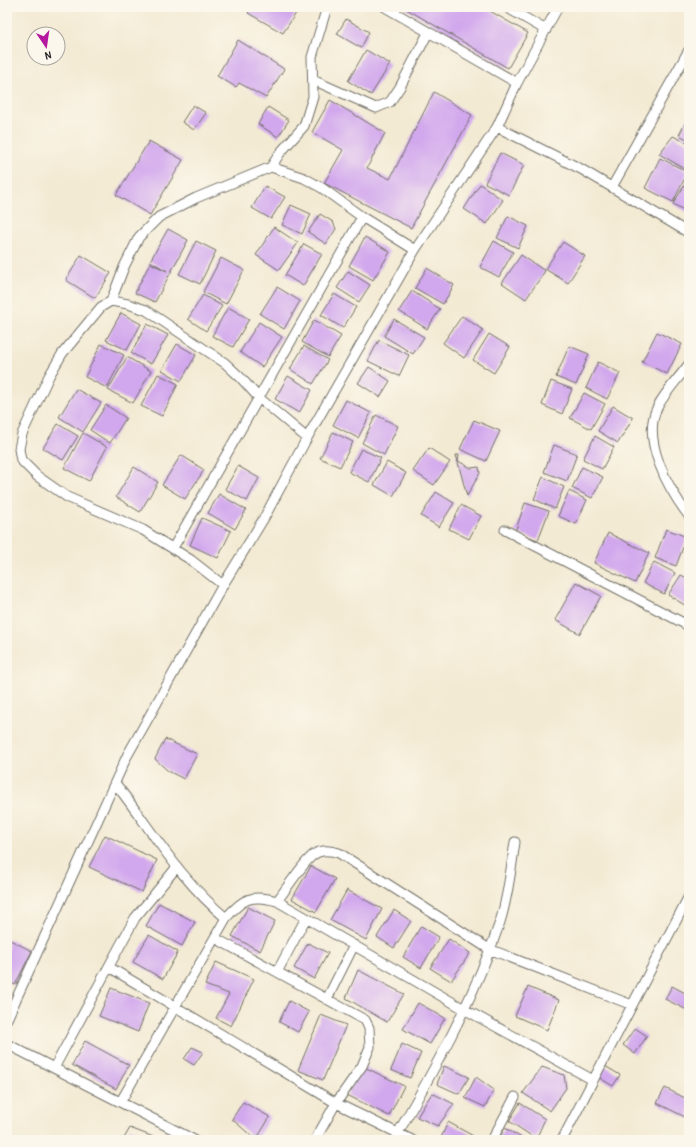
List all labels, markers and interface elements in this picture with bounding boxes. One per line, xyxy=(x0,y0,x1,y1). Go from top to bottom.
north arrow xyxy=(26,26,66,66)
text: N xyxy=(44,48,53,63)

